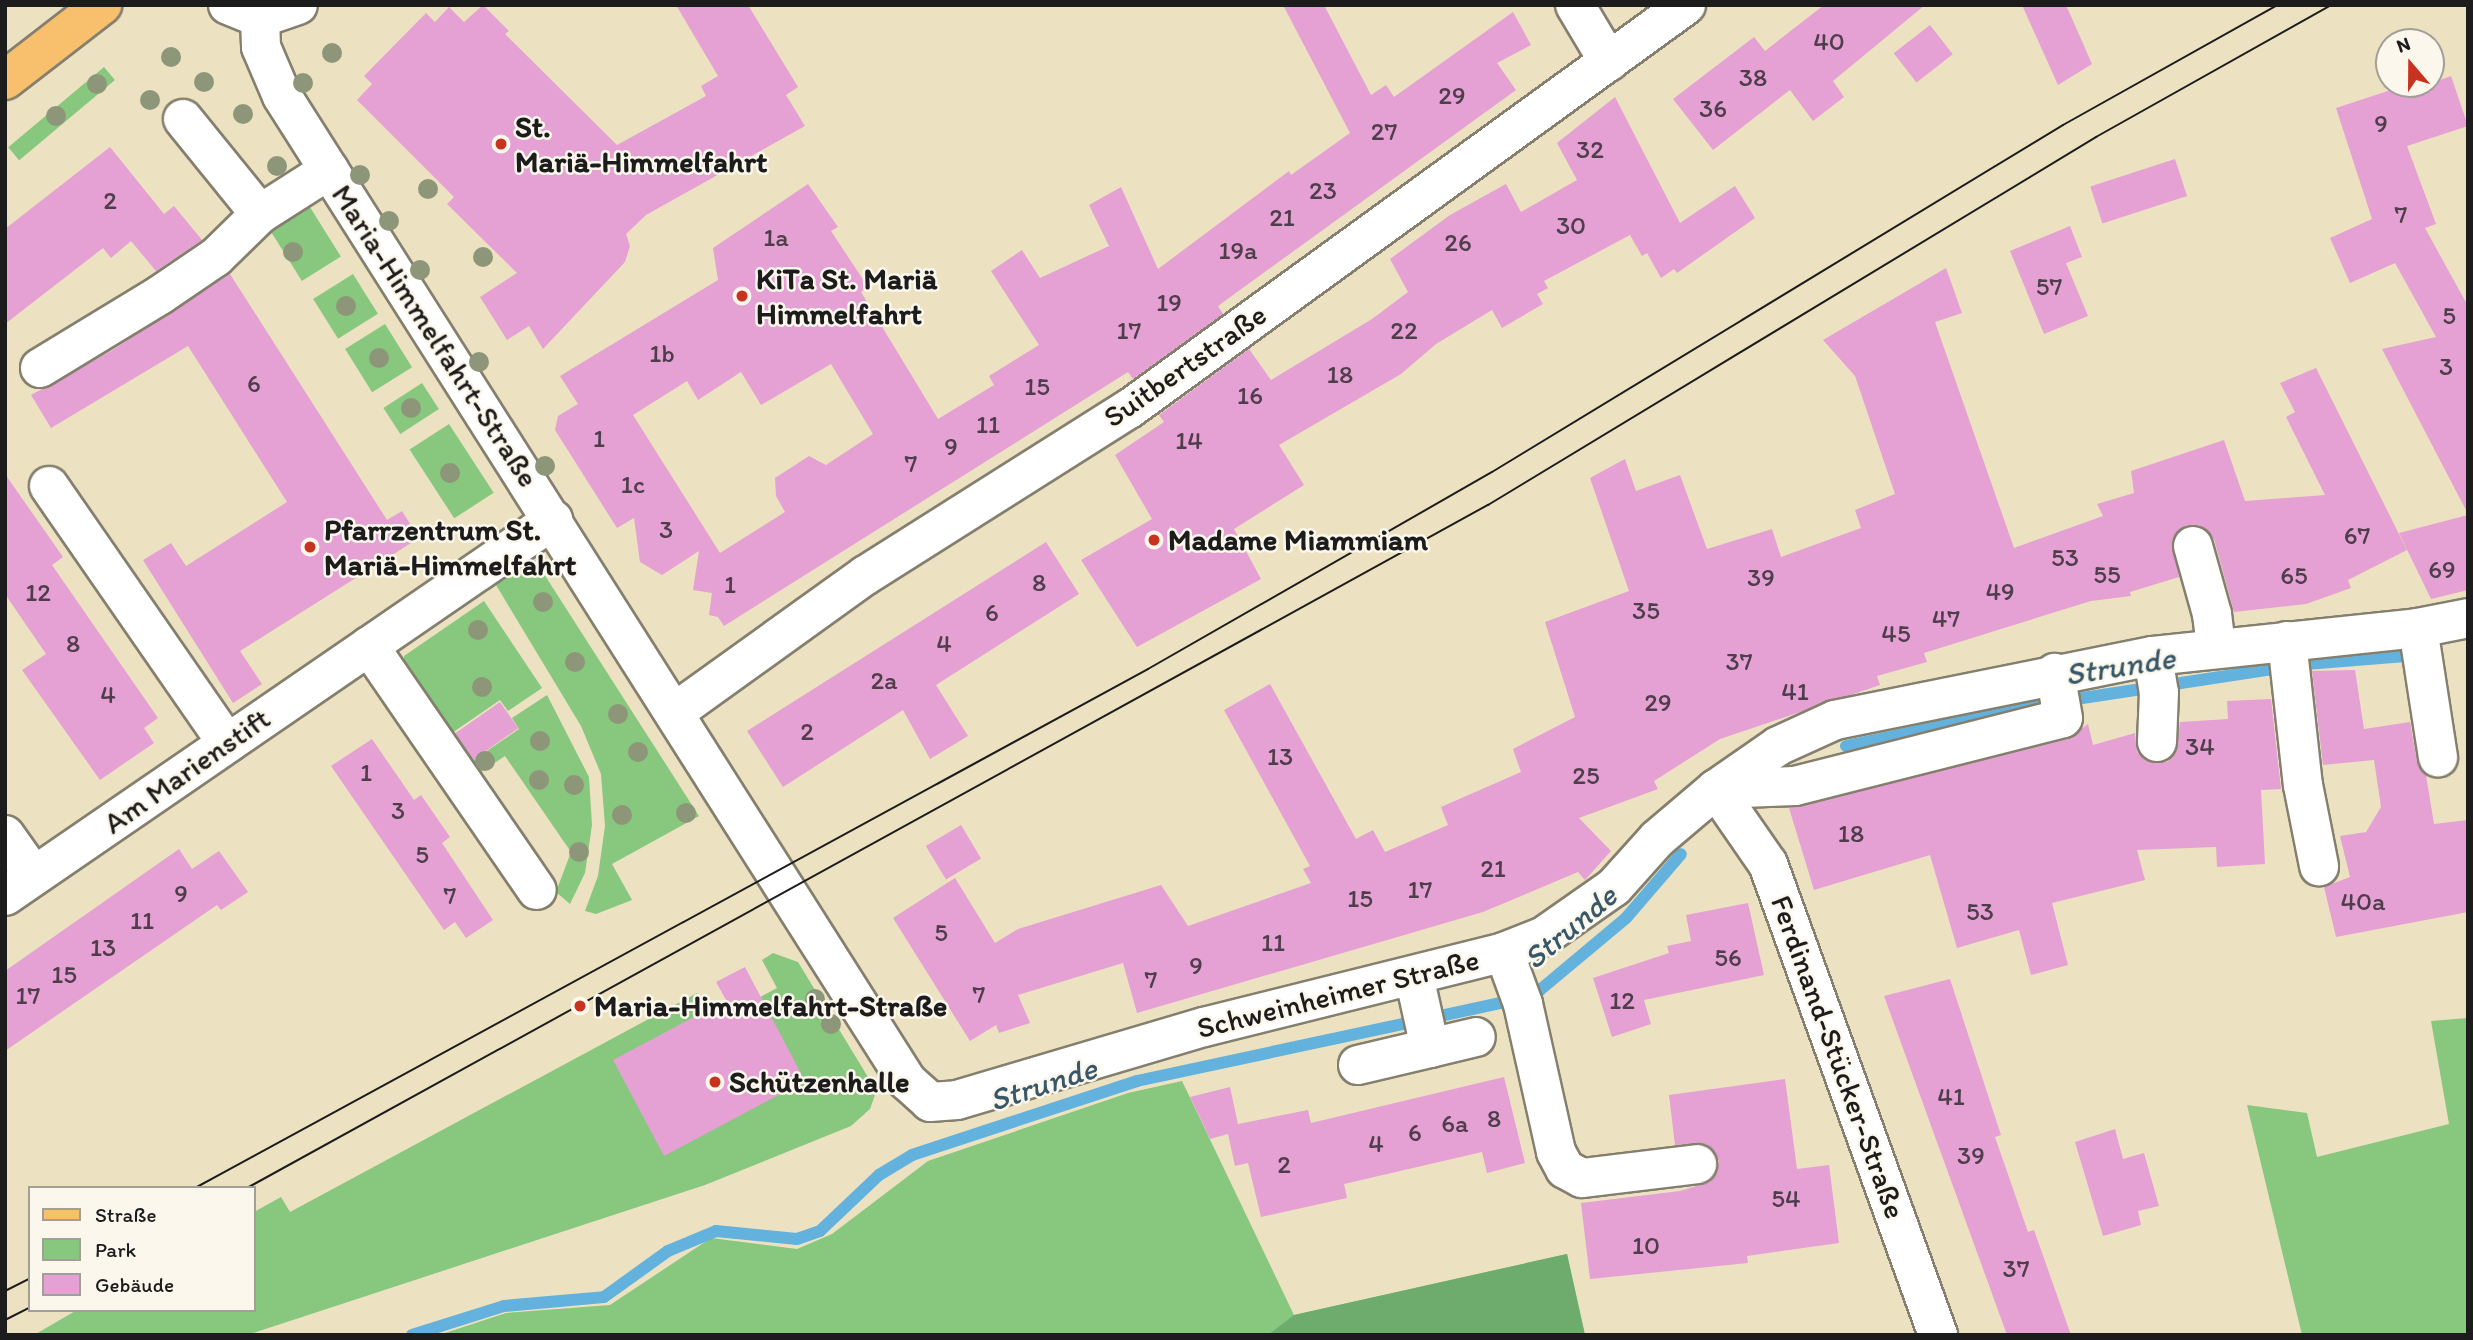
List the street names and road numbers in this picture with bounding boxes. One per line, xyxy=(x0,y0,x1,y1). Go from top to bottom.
street label: Maria-Himmelfahrt-Straße xyxy=(324,178,546,494)
street label: Suitbertstraße xyxy=(1097,297,1273,435)
street label: Am Marienstift xyxy=(97,700,277,842)
street label: Ferdinand-Stücker-Straße xyxy=(1763,890,1913,1224)
street label: Schweinheimer Straße xyxy=(1193,942,1483,1046)

